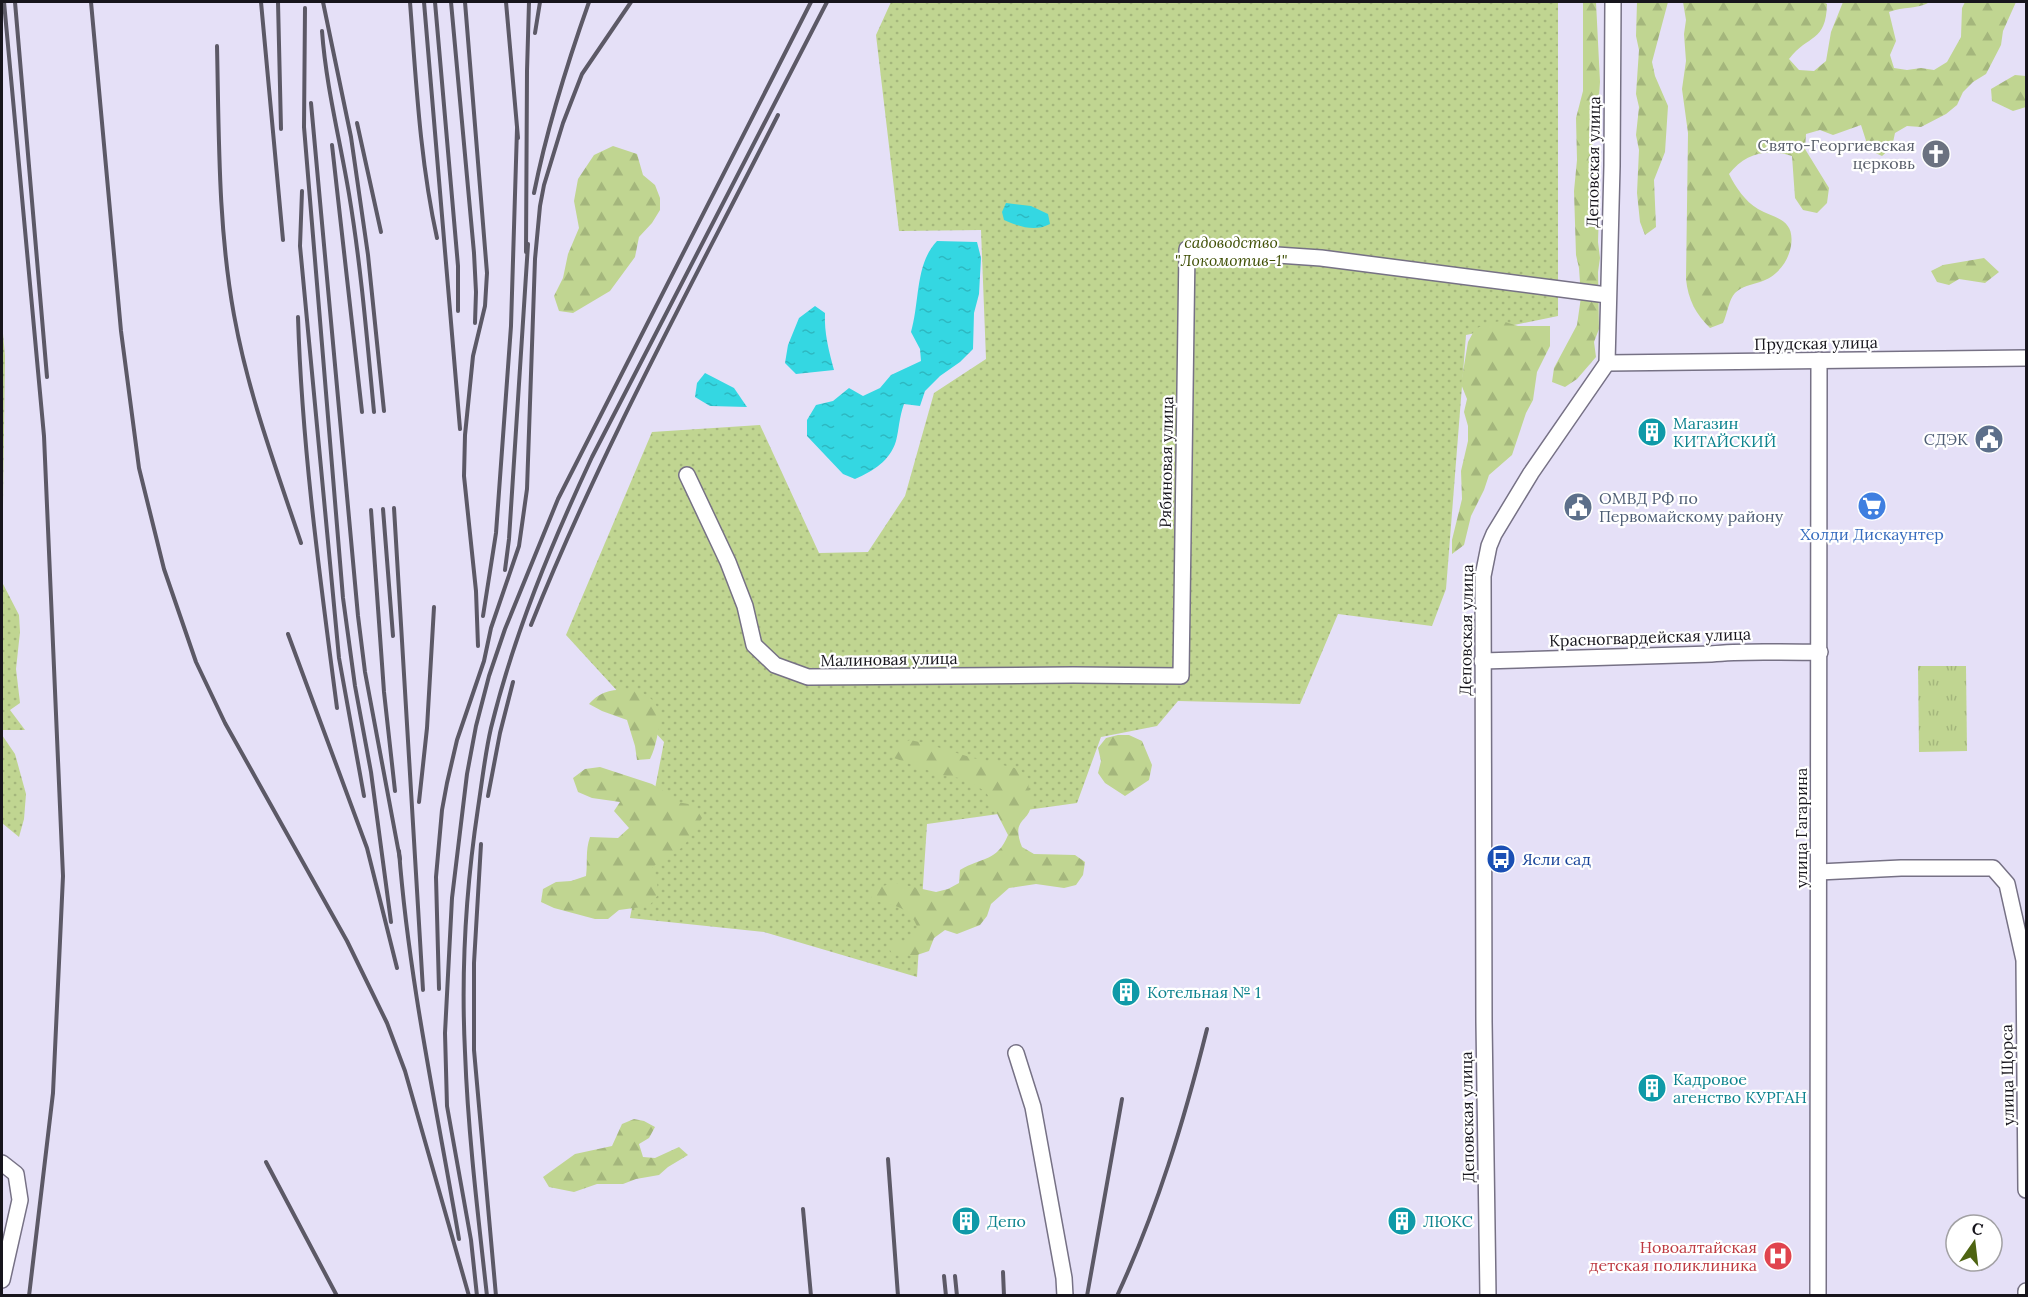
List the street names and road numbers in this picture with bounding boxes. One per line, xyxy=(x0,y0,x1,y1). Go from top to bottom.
street label: Деповская улица xyxy=(1582,96,1604,228)
street label: Прудская улица xyxy=(1754,332,1878,354)
street label: Рябиновая улица xyxy=(1155,396,1177,528)
street label: Деповская улица xyxy=(1455,564,1477,696)
street label: Красногвардейская улица xyxy=(1549,623,1751,651)
street label: Малиновая улица xyxy=(820,648,958,670)
street label: улица Гагарина xyxy=(1791,768,1811,888)
street label: улица Щорса xyxy=(1996,1024,2018,1126)
street label: Деповская улица xyxy=(1456,1051,1478,1183)

